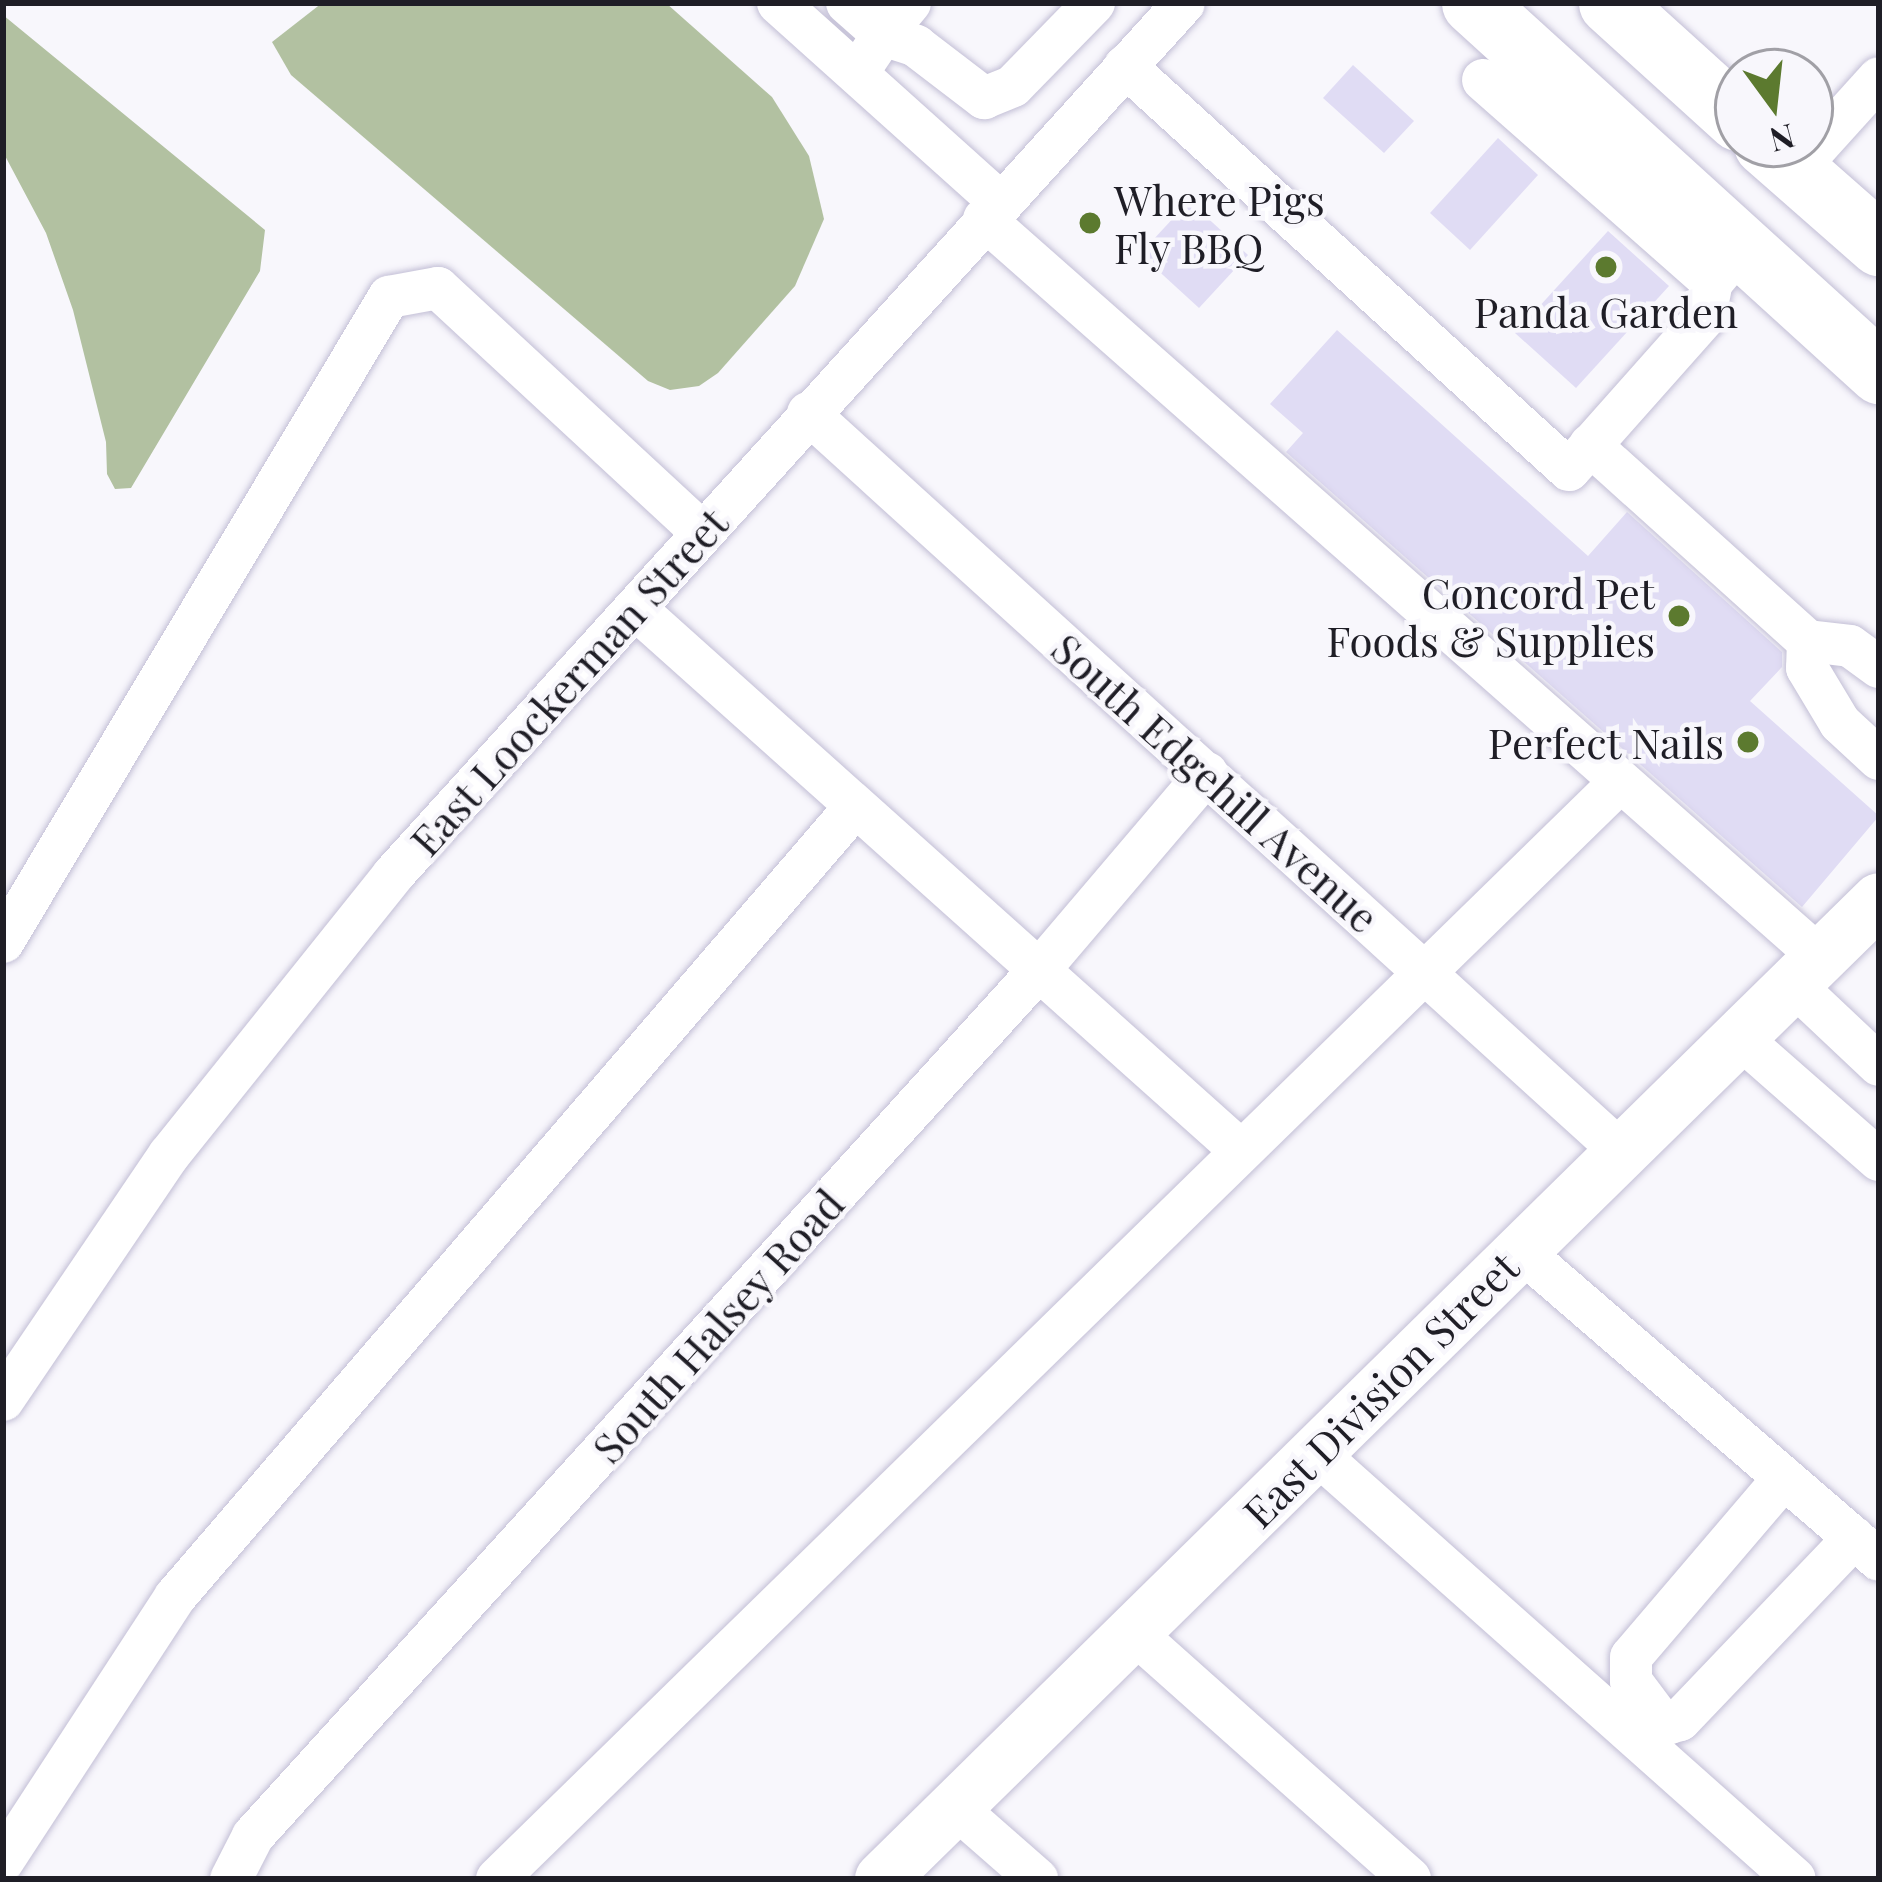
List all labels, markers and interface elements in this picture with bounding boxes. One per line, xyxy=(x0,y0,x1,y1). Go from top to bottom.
north arrow xyxy=(1714,48,1834,168)
text: N xyxy=(1765,116,1800,164)
place label: Where Pigs Fly BBQ xyxy=(1114,174,1325,272)
marker: Where Pigs Fly BBQ xyxy=(1077,210,1103,236)
marker: Panda Garden xyxy=(1593,254,1619,280)
place label: Panda Garden xyxy=(1474,286,1738,336)
street label: East Loockerman Street xyxy=(399,497,737,865)
place label: Concord Pet Foods & Supplies xyxy=(1327,567,1655,666)
marker: Concord Pet Foods & Supplies xyxy=(1666,603,1692,629)
street label: South Edgehill Avenue xyxy=(1042,622,1390,942)
place label: Perfect Nails xyxy=(1487,717,1724,767)
marker: Perfect Nails xyxy=(1735,729,1761,755)
street label: South Halsey Road xyxy=(581,1178,853,1472)
street label: East Division Street xyxy=(1232,1241,1528,1537)

